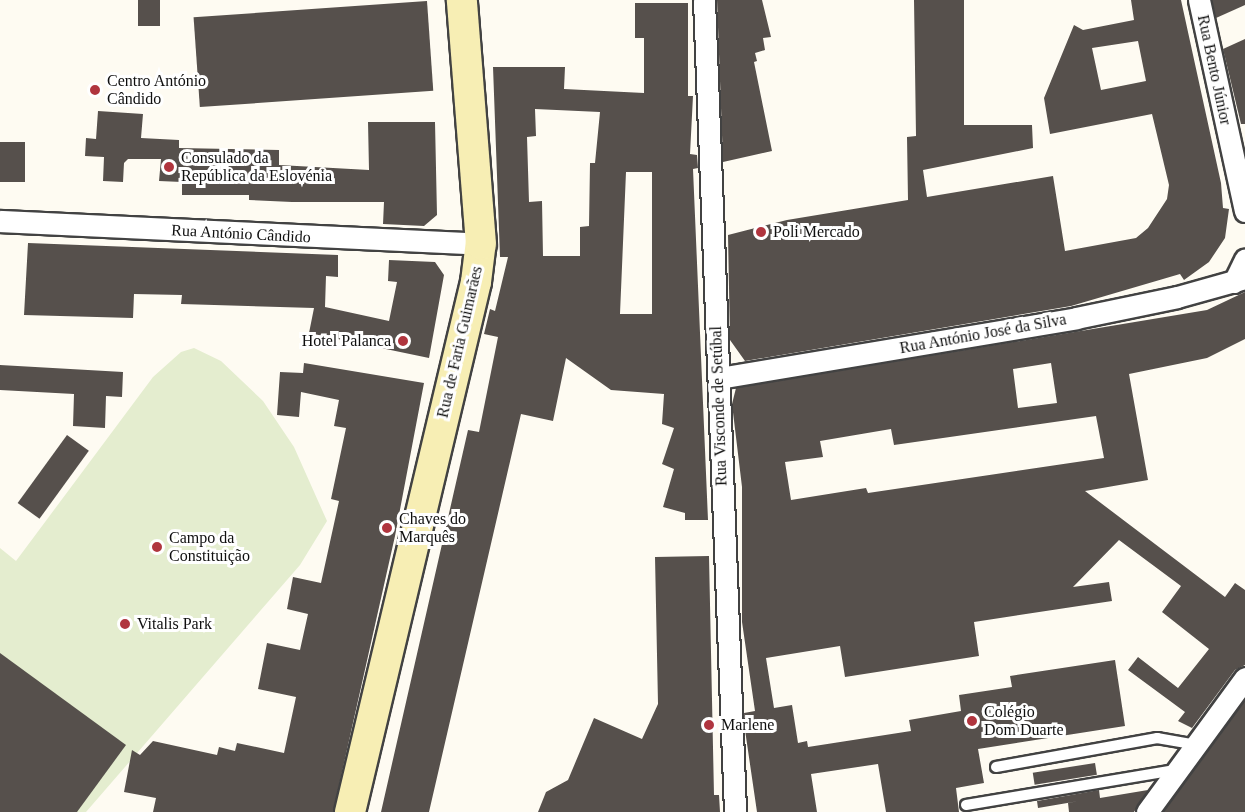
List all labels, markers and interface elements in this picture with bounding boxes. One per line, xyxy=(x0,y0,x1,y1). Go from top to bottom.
street label: Rua Bento Júnior xyxy=(1193,13,1235,127)
place label: Centro António Cândido xyxy=(107,71,207,109)
marker: Centro António Cândido xyxy=(88,83,102,97)
place label: Consulado da República da Eslovénia xyxy=(181,148,332,186)
marker: Consulado da República da Eslovénia xyxy=(162,160,176,174)
street label: Rua António Cândido xyxy=(170,221,312,247)
place label: Poli Mercado xyxy=(773,222,860,242)
marker: Poli Mercado xyxy=(754,225,768,239)
street label: Rua de Faria Guimarães xyxy=(433,264,487,420)
street label: Rua António José da Silva xyxy=(898,310,1068,358)
street label: Rua Visconde de Setúbal xyxy=(707,326,731,486)
place label: Hotel Palanca xyxy=(302,331,391,351)
marker: Hotel Palanca xyxy=(396,334,410,348)
place label: Chaves do Marquês xyxy=(399,509,466,547)
marker: Chaves do Marquês xyxy=(380,521,394,535)
place label: Campo da Constituição xyxy=(169,528,250,566)
marker: Campo da Constituição xyxy=(150,540,164,554)
place label: Vitalis Park xyxy=(137,614,212,634)
marker: Vitalis Park xyxy=(118,617,132,631)
place label: Colégio Dom Duarte xyxy=(984,702,1064,740)
marker: Colégio Dom Duarte xyxy=(965,714,979,728)
place label: Marlene xyxy=(721,715,774,735)
marker: Marlene xyxy=(702,718,716,732)

